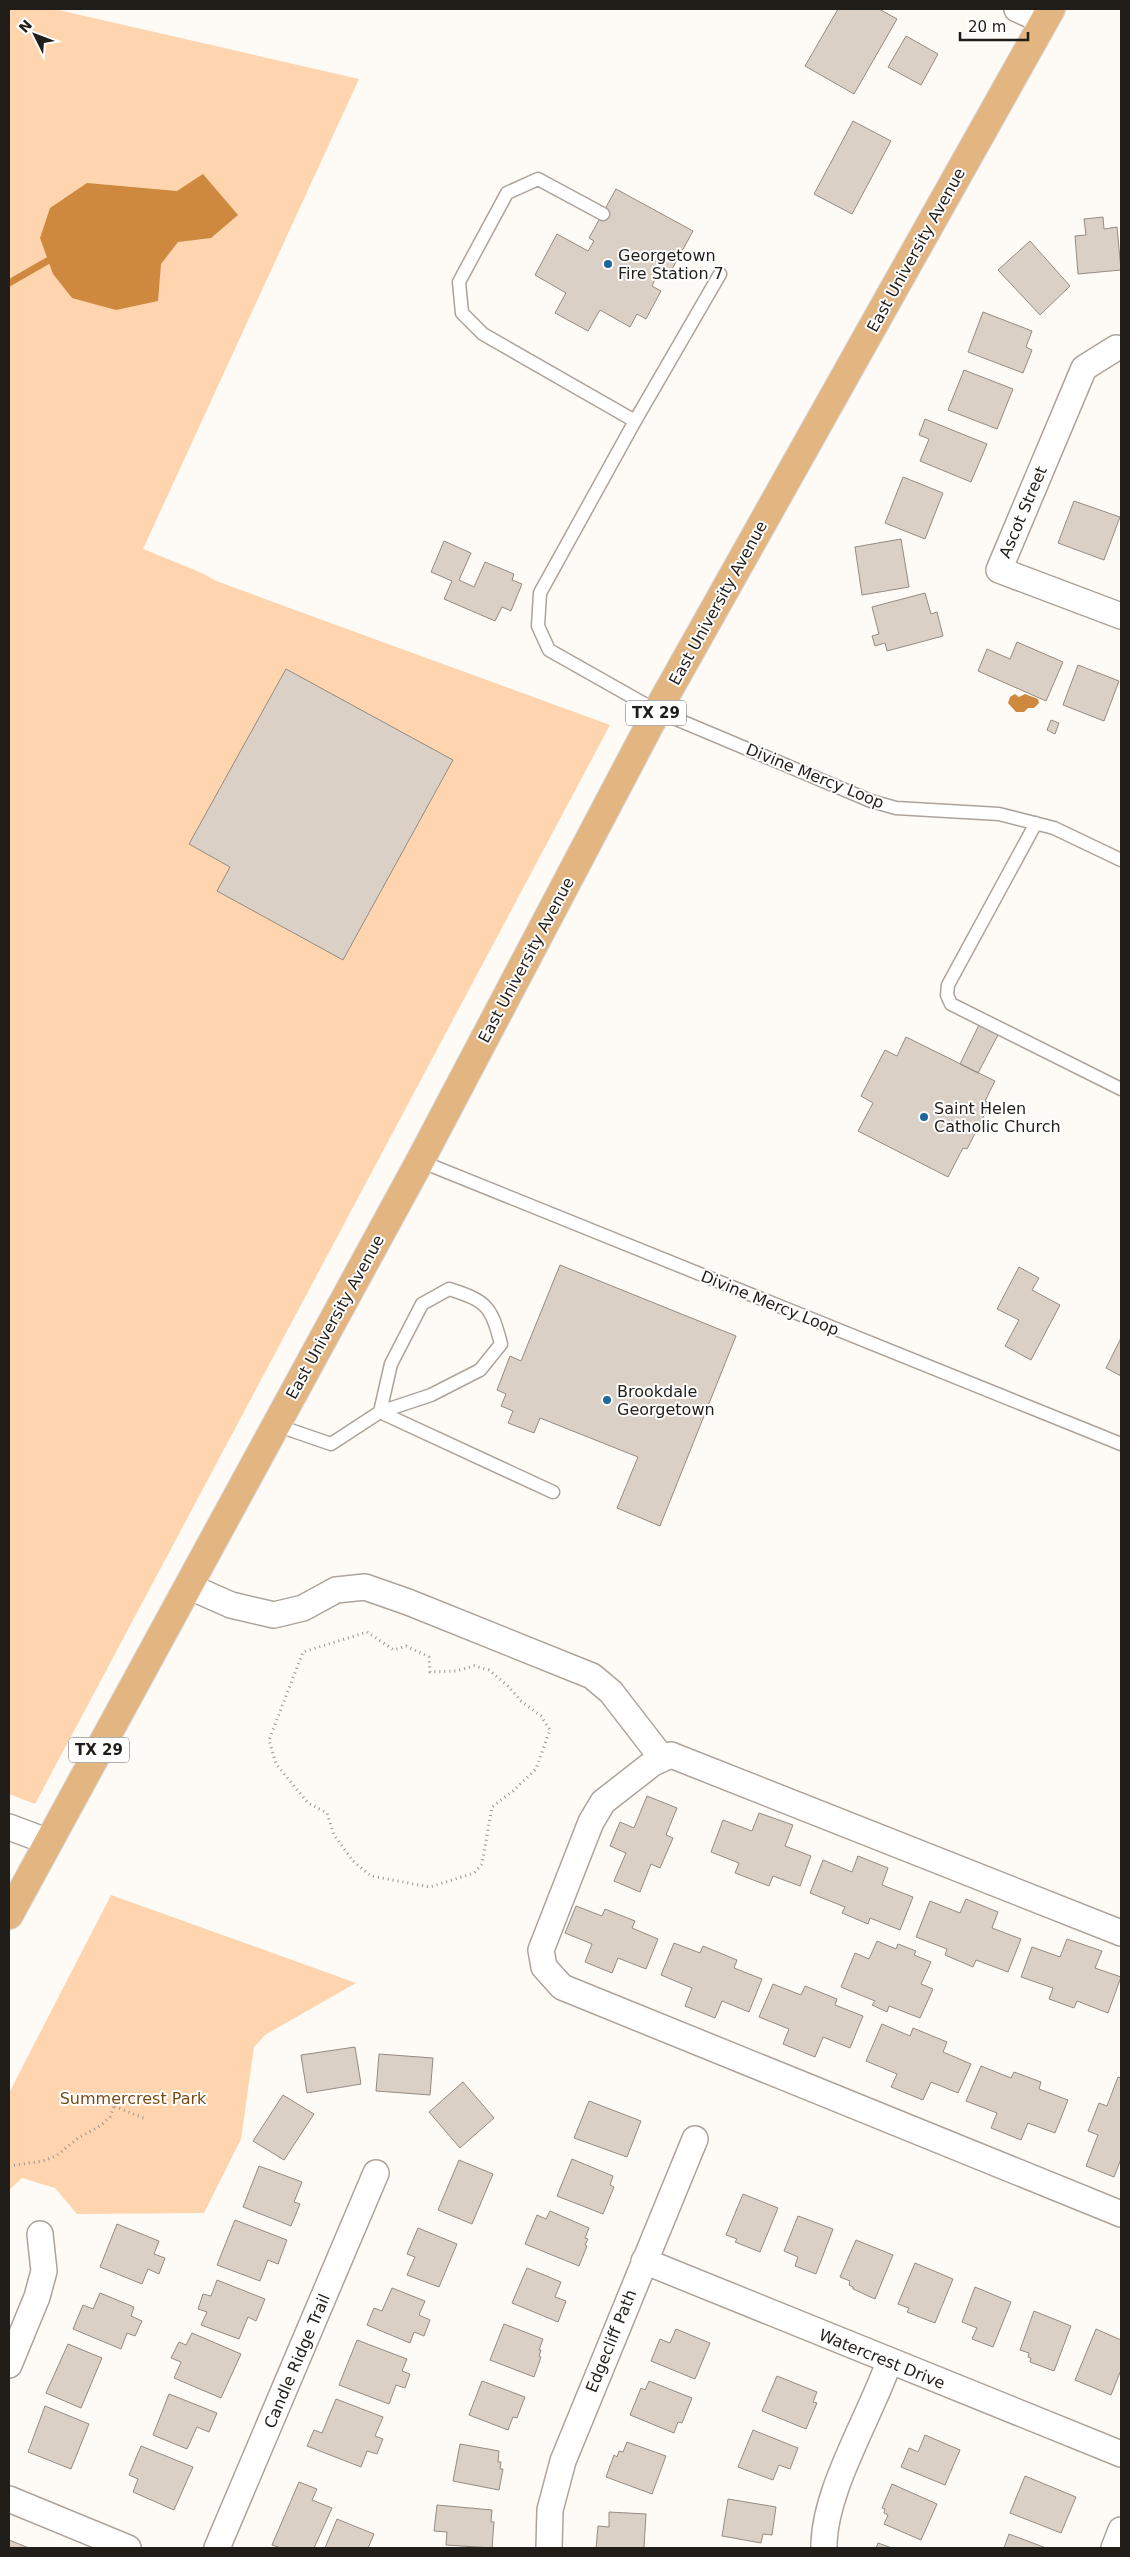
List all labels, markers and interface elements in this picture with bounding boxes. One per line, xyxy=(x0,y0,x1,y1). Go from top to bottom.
north arrow xyxy=(10,10,60,60)
scale bar xyxy=(960,10,1028,42)
text: N xyxy=(15,17,35,36)
text: 20 m xyxy=(968,18,1006,36)
street label: East University Avenue xyxy=(863,165,969,335)
place label: Georgetown Fire Station 7 xyxy=(618,246,724,283)
marker: Georgetown Fire Station 7 xyxy=(602,258,614,270)
street label: Ascot Street xyxy=(995,463,1051,561)
street label: East University Avenue xyxy=(665,518,771,688)
road number: TX 29 xyxy=(626,700,686,726)
street label: Divine Mercy Loop xyxy=(743,740,887,812)
street label: East University Avenue xyxy=(474,874,578,1046)
place label: Saint Helen Catholic Church xyxy=(934,1099,1061,1136)
marker: Saint Helen Catholic Church xyxy=(918,1111,930,1123)
street label: East University Avenue xyxy=(282,1232,388,1402)
street label: Divine Mercy Loop xyxy=(698,1267,842,1339)
place label: Brookdale Georgetown xyxy=(617,1382,715,1419)
marker: Brookdale Georgetown xyxy=(601,1394,613,1406)
road number: TX 29 xyxy=(69,1738,129,1762)
park label: Summercrest Park xyxy=(60,2089,207,2108)
street label: Edgecliff Path xyxy=(582,2287,640,2395)
street label: Candle Ridge Trail xyxy=(260,2291,334,2431)
street label: Watercrest Drive xyxy=(816,2325,948,2393)

